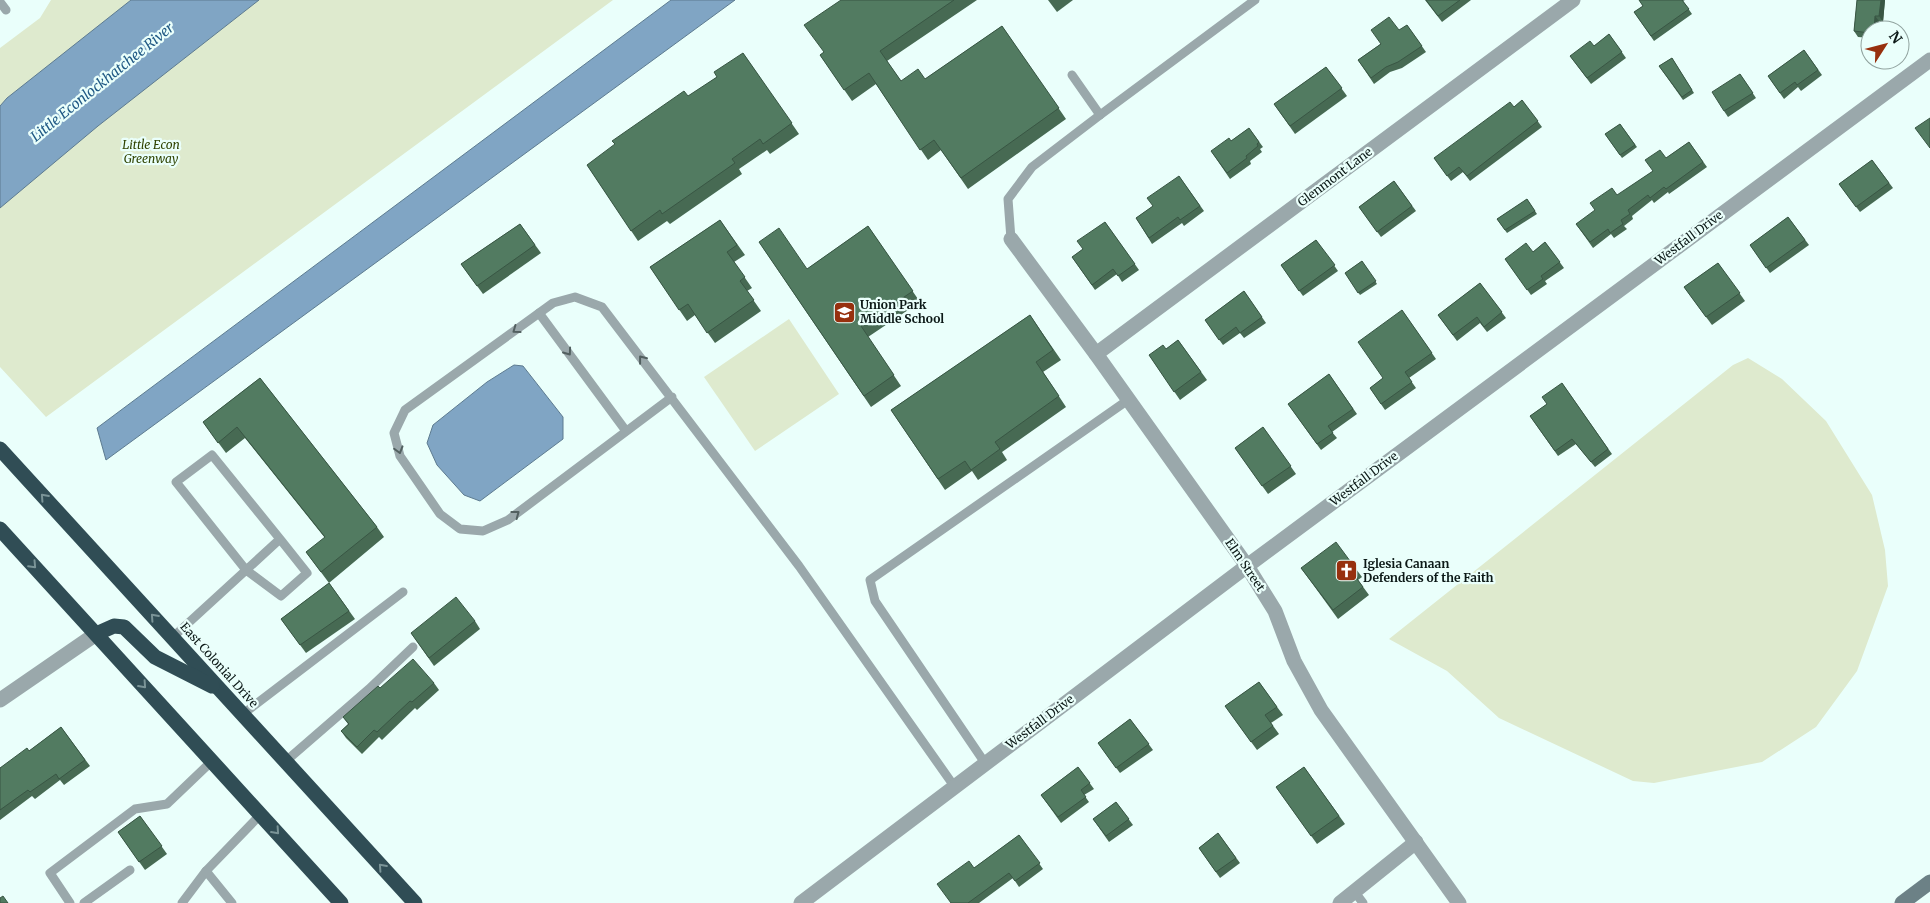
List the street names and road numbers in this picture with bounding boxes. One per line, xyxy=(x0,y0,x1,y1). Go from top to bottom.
street label: Glenmont Lane xyxy=(1295,144,1375,209)
street label: Westfall Drive xyxy=(1651,207,1726,269)
street label: Westfall Drive xyxy=(1326,448,1401,510)
street label: Elm Street xyxy=(1222,535,1269,594)
street label: East Colonial Drive xyxy=(177,619,262,710)
street label: Westfall Drive xyxy=(1002,691,1077,753)

